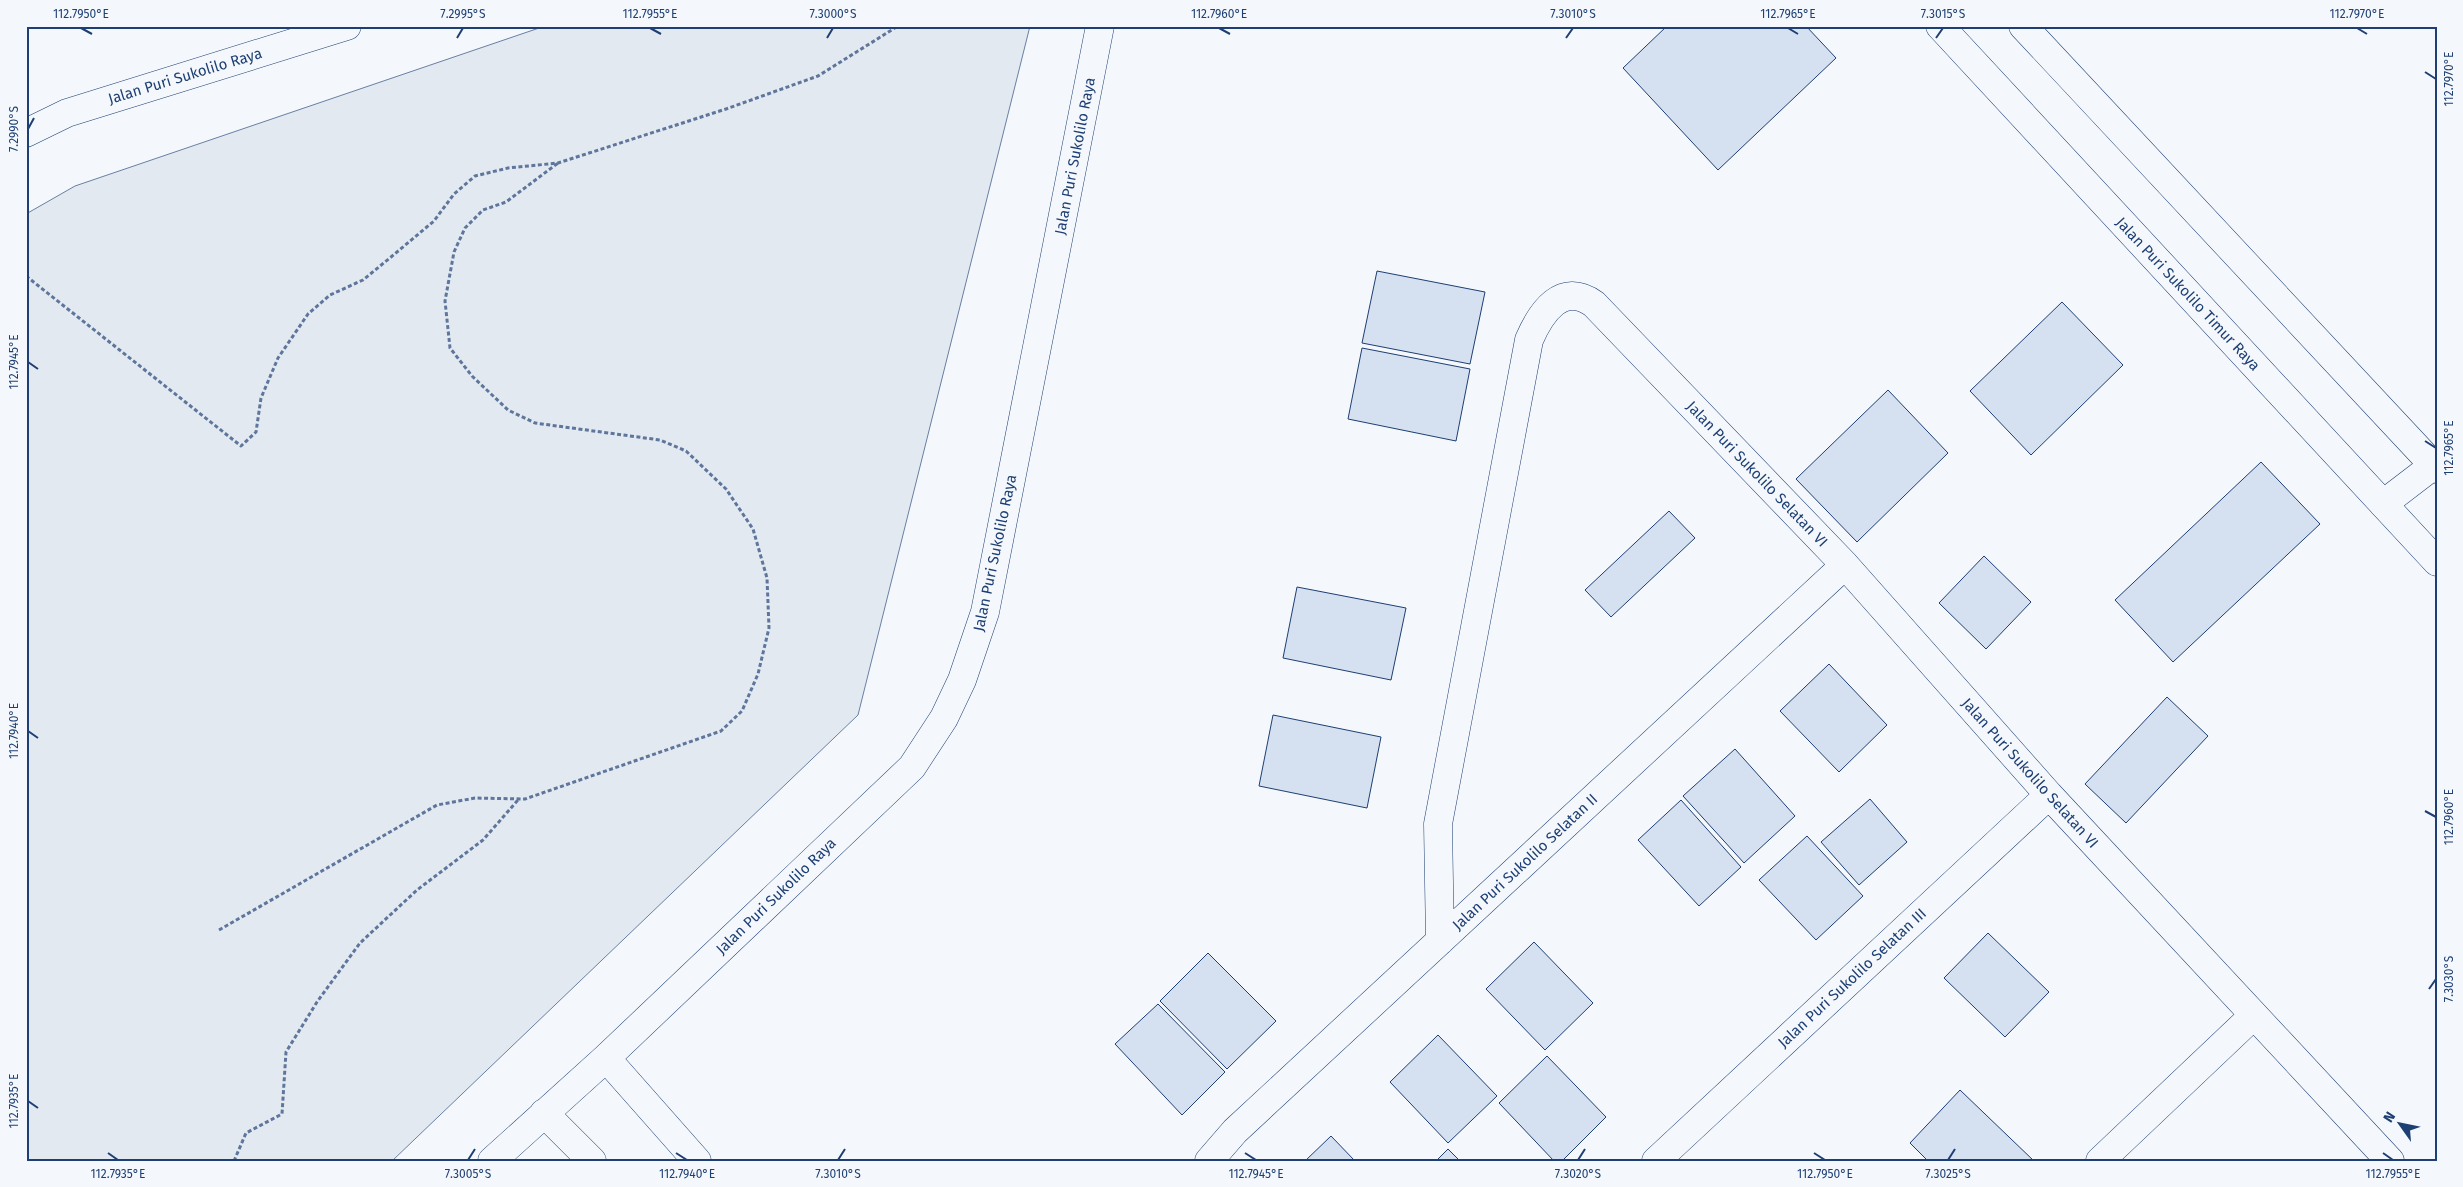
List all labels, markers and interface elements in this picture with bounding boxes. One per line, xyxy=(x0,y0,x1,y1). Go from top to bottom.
text: 112.7950°E xyxy=(53,7,109,21)
text: 7.2995°S xyxy=(440,7,486,21)
text: 112.7955°E xyxy=(623,7,678,21)
text: 7.3000°S xyxy=(809,7,857,21)
text: 112.7960°E xyxy=(1191,7,1247,21)
text: 7.3010°S xyxy=(1550,7,1596,21)
text: 112.7965°E xyxy=(1760,7,1816,21)
text: 7.3015°S xyxy=(1921,7,1966,21)
text: 112.7970°E xyxy=(2330,7,2384,21)
street label: Jalan Puri Sukolilo Raya xyxy=(106,44,264,108)
text: 112.7970°E xyxy=(2442,52,2456,106)
street label: Jalan Puri Sukolilo Raya xyxy=(1051,76,1099,236)
text: 7.2990°S xyxy=(7,105,21,152)
street label: Jalan Puri Sukolilo Timur Raya xyxy=(2112,214,2264,374)
text: 112.7945°E xyxy=(7,334,21,390)
street label: Jalan Puri Sukolilo Selatan VI xyxy=(1683,397,1831,551)
text: 112.7965°E xyxy=(2442,420,2456,476)
street label: Jalan Puri Sukolilo Raya xyxy=(970,473,1020,633)
street label: Jalan Puri Sukolilo Selatan VI xyxy=(1958,694,2102,852)
text: 112.7940°E xyxy=(7,703,21,759)
text: 112.7960°E xyxy=(2442,789,2456,845)
street label: Jalan Puri Sukolilo Selatan II xyxy=(1449,790,1601,934)
street label: Jalan Puri Sukolilo Raya xyxy=(712,834,840,958)
street label: Jalan Puri Sukolilo Selatan III xyxy=(1774,905,1930,1051)
text: 7.3030°S xyxy=(2442,955,2456,1002)
text: 112.7935°E xyxy=(7,1074,21,1128)
north arrow xyxy=(2376,1100,2426,1150)
text: N xyxy=(2380,1109,2399,1126)
text: 112.7935°E xyxy=(91,1167,145,1181)
text: 7.3005°S xyxy=(445,1167,492,1181)
text: 112.7940°E xyxy=(659,1167,715,1181)
text: 7.3010°S xyxy=(815,1167,861,1181)
text: 112.7945°E xyxy=(1228,1167,1284,1181)
text: 7.3020°S xyxy=(1555,1167,1602,1181)
text: 112.7950°E xyxy=(1797,1167,1853,1181)
text: 7.3025°S xyxy=(1925,1167,1971,1181)
text: 112.7955°E xyxy=(2366,1167,2421,1181)

